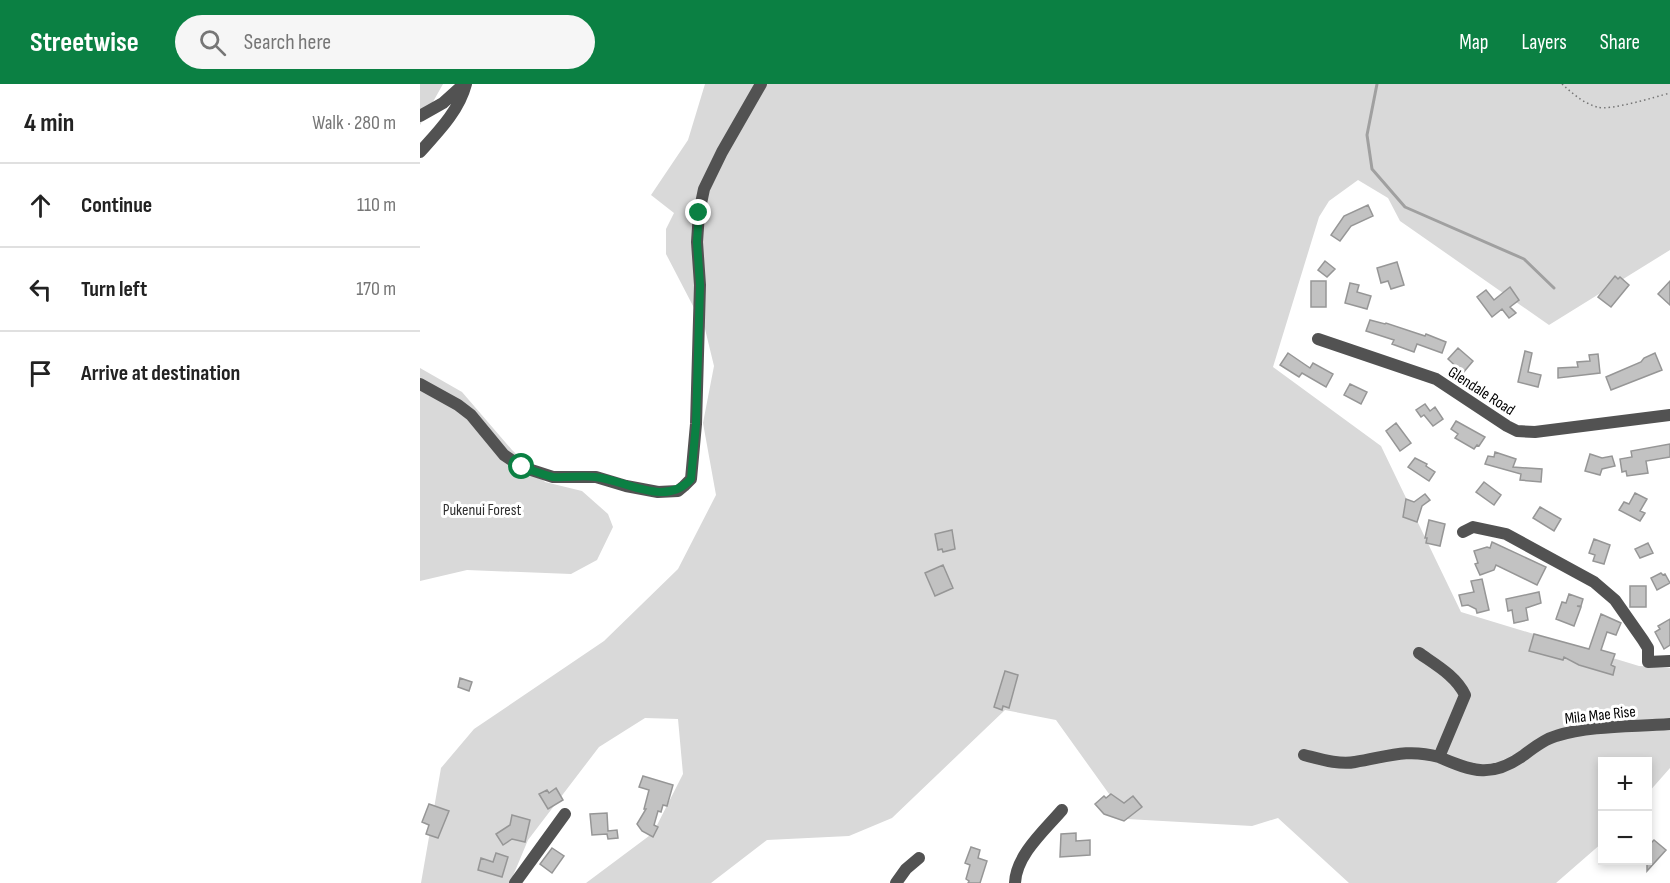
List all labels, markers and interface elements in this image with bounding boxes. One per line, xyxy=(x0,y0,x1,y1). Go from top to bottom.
search box xyxy=(175,15,595,69)
text: Streetwise xyxy=(30,26,139,59)
icon: search xyxy=(196,26,229,59)
text: Search here xyxy=(244,29,331,56)
text: Map xyxy=(1459,30,1488,55)
text: Layers xyxy=(1521,30,1567,55)
text: Share xyxy=(1600,30,1640,55)
text: 4 min xyxy=(24,108,74,139)
text: Walk · 280 m xyxy=(312,111,396,135)
icon: ahead xyxy=(24,189,57,222)
text: Continue xyxy=(81,192,152,219)
text: 110 m xyxy=(357,193,396,217)
route end xyxy=(685,199,711,225)
icon: left xyxy=(24,273,57,306)
text: Turn left xyxy=(81,276,147,303)
text: 170 m xyxy=(356,277,396,301)
icon: arrive xyxy=(24,357,57,390)
text: Arrive at destination xyxy=(81,360,240,387)
street label: Glendale Road xyxy=(1444,363,1518,420)
route start xyxy=(508,453,534,479)
park label: Pukenui Forest xyxy=(443,501,521,520)
street label: Mila Mae Rise xyxy=(1564,702,1637,729)
map controls xyxy=(1598,757,1652,865)
button: + xyxy=(1598,757,1652,811)
button: − xyxy=(1598,811,1652,865)

